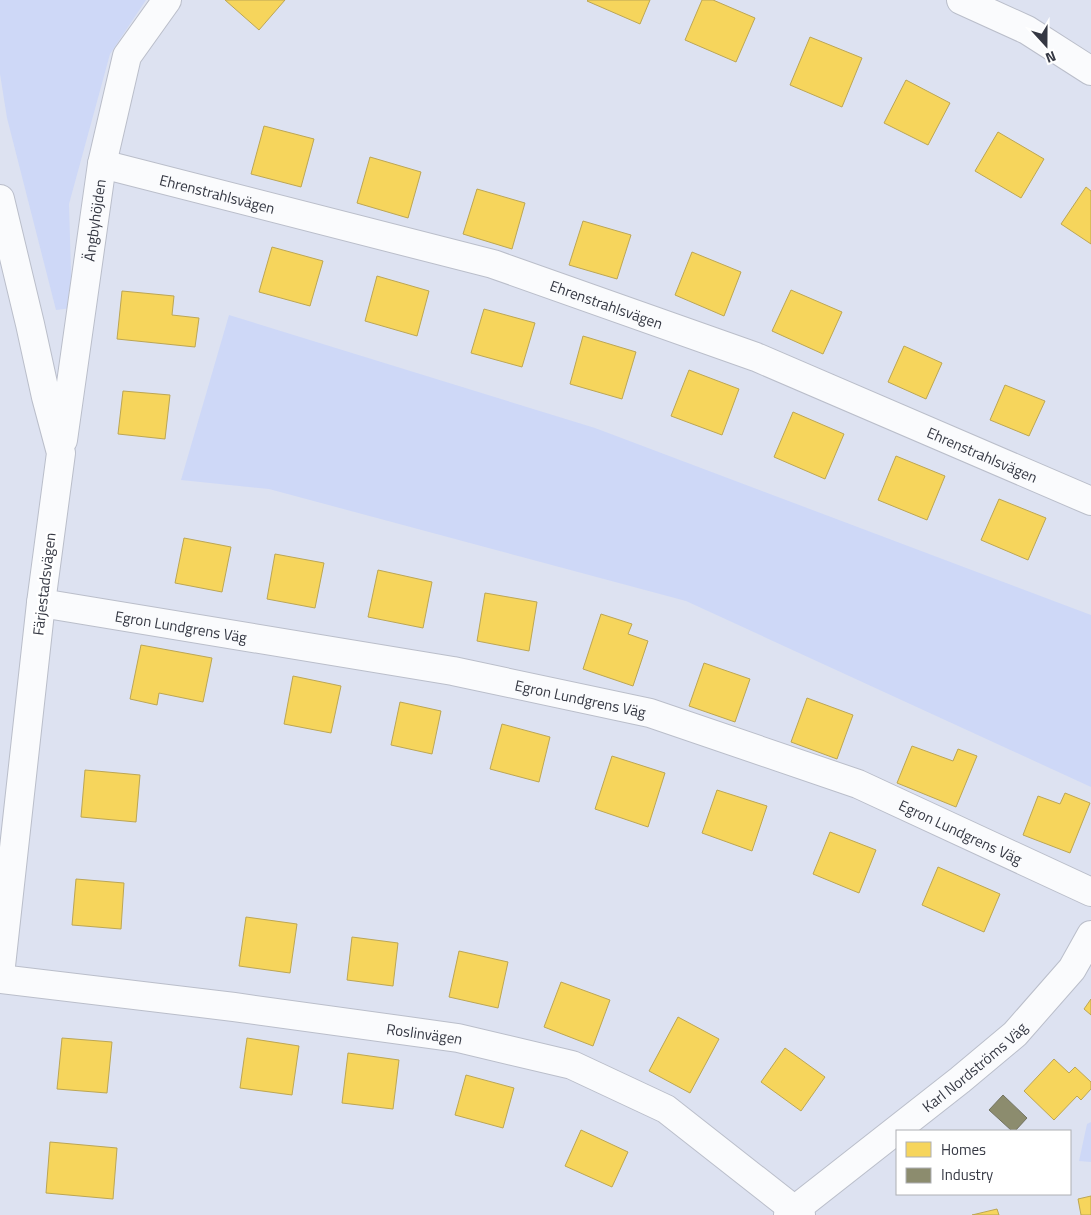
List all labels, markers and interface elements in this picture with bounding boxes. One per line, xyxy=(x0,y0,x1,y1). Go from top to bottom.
north arrow xyxy=(1021,20,1071,70)
text: N xyxy=(1043,46,1059,69)
street label: Ehrenstrahlsvägen xyxy=(157,168,277,219)
street label: Ängbyhöjden xyxy=(77,178,111,263)
street label: Ehrenstrahlsvägen xyxy=(547,274,666,335)
street label: Ehrenstrahlsvägen xyxy=(923,420,1041,488)
street label: Färjestadsvägen xyxy=(26,531,62,637)
street label: Egron Lundgrens Väg xyxy=(113,604,249,648)
street label: Egron Lundgrens Väg xyxy=(513,673,649,723)
street label: Egron Lundgrens Väg xyxy=(895,793,1026,870)
street label: Karl Nordströms Väg xyxy=(917,1016,1032,1117)
street label: Roslinvägen xyxy=(385,1017,465,1050)
legend xyxy=(896,1130,1071,1195)
text: Homes xyxy=(941,1138,986,1161)
text: Industry xyxy=(941,1163,993,1186)

